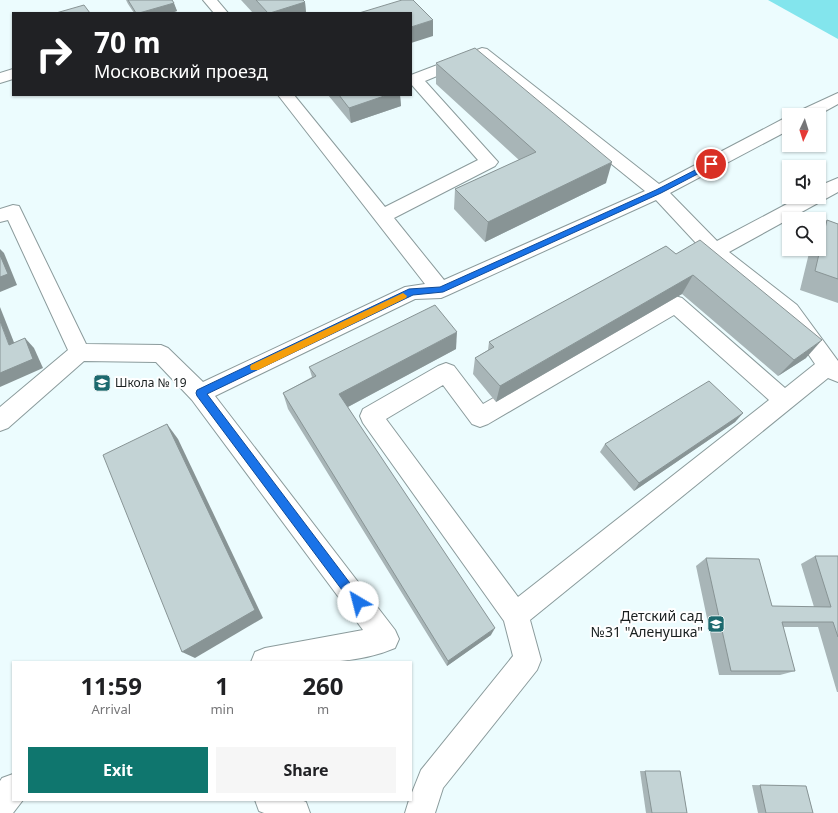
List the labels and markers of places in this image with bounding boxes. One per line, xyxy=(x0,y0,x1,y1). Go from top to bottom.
pin xyxy=(694,147,728,181)
school or university icon: Школа № 19 xyxy=(92,373,112,393)
place label: Школа № 19 xyxy=(115,374,187,391)
place label: Детский сад №31 "Аленушка" xyxy=(591,606,703,641)
school or university icon: Детский сад №31 "Аленушка" xyxy=(706,614,726,634)

